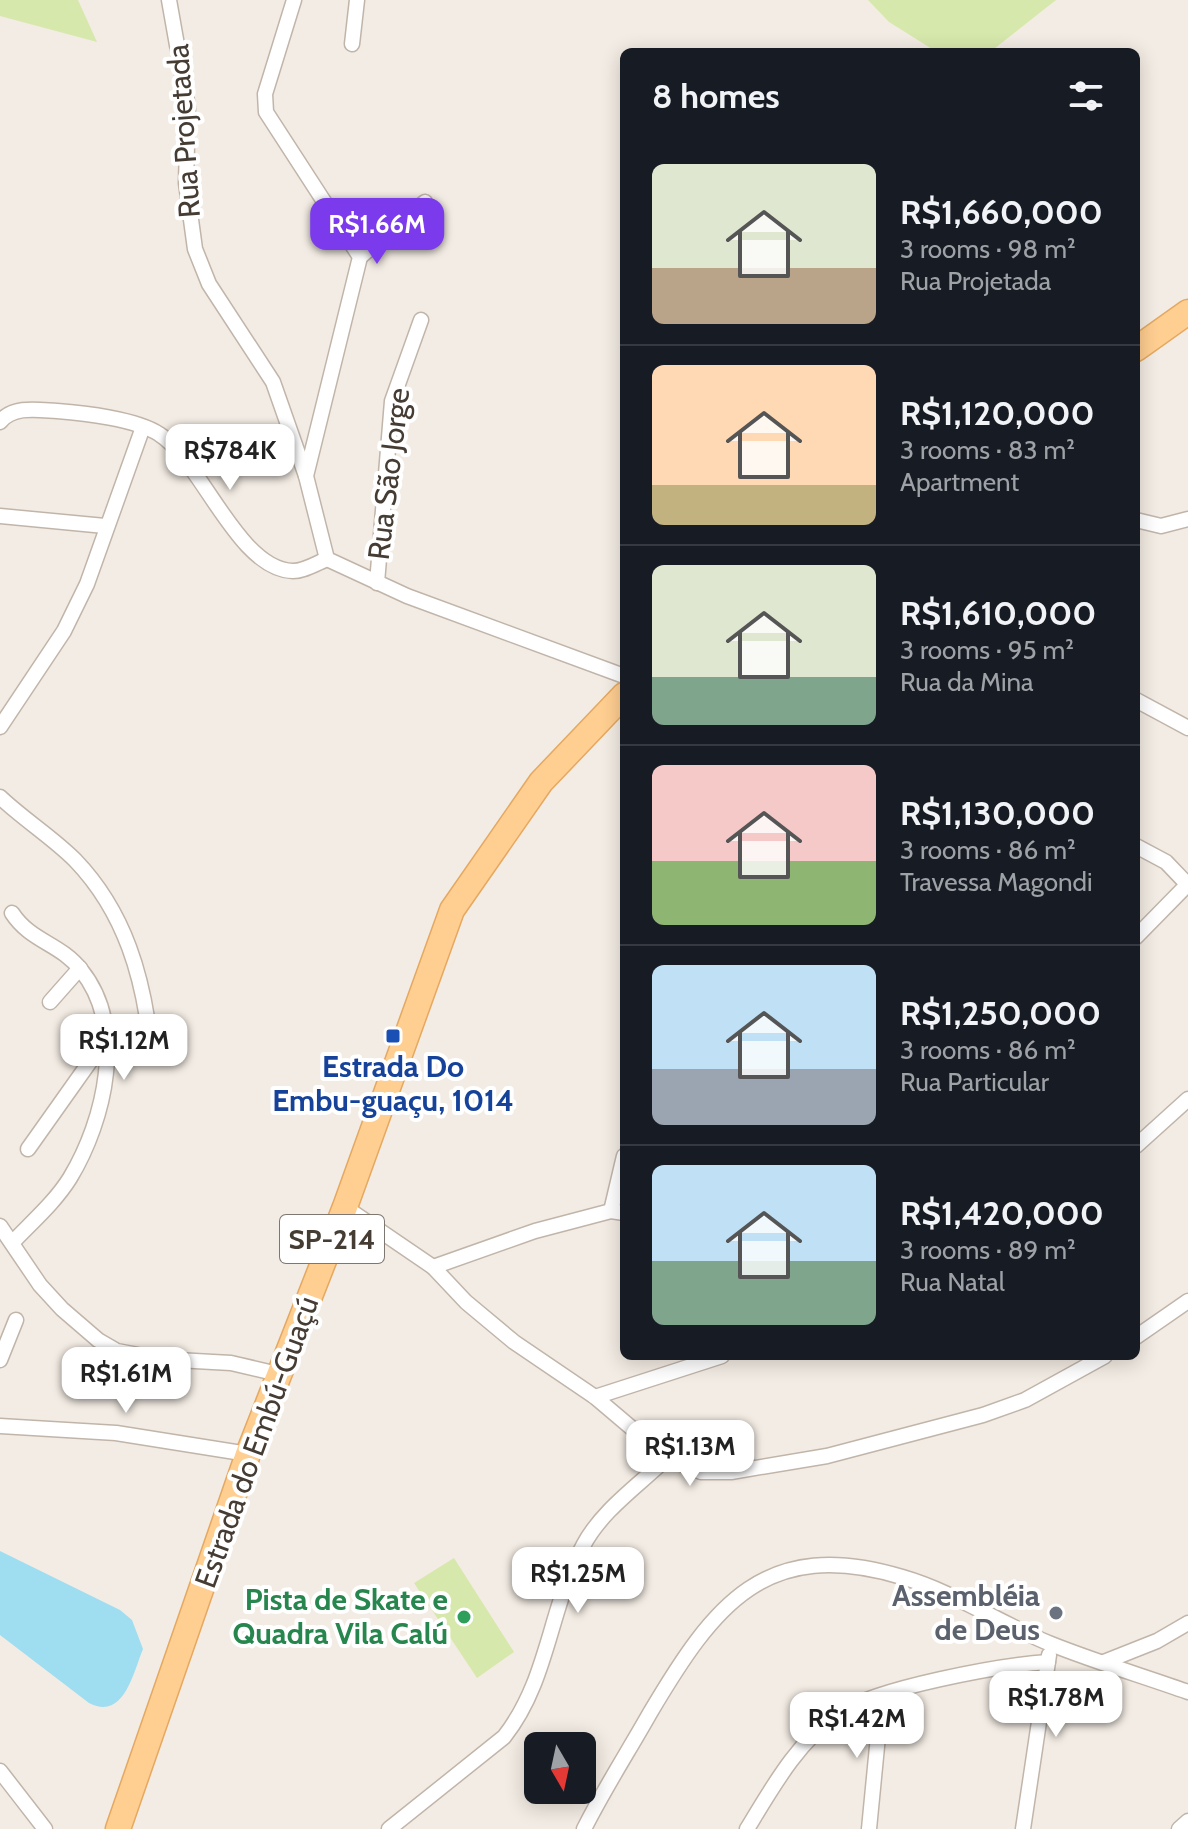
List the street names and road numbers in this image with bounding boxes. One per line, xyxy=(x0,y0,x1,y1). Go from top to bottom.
street label: Rua Projetada xyxy=(159,42,208,219)
street label: Rua São Jorge xyxy=(360,386,417,562)
road number: SP-214 xyxy=(280,1215,384,1263)
street label: Estrada do Embú-Guaçú xyxy=(187,1291,327,1593)

